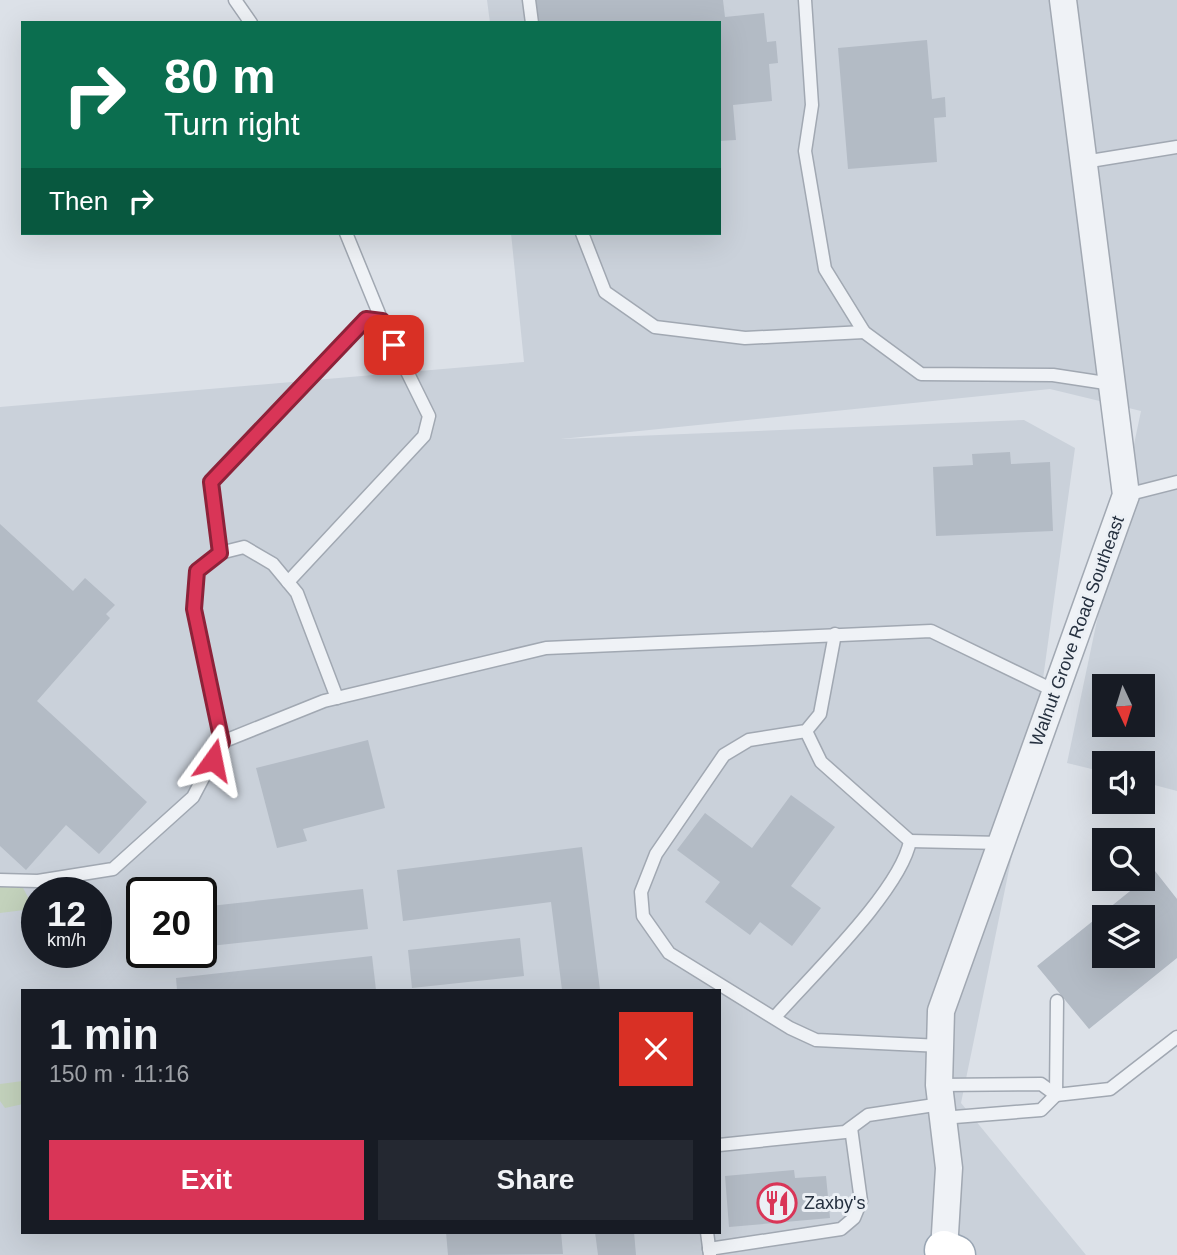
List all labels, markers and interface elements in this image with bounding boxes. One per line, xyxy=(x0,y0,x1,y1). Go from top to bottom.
icon: right xyxy=(49,49,140,140)
text: 80 m xyxy=(164,49,276,103)
text: Turn right xyxy=(164,106,300,142)
icon: right xyxy=(122,182,160,220)
text: Then xyxy=(49,186,108,216)
pin xyxy=(364,315,424,375)
icon: arrive xyxy=(375,326,413,364)
street label: Walnut Grove Road Southeast xyxy=(1026,513,1128,749)
north arrow xyxy=(1092,674,1155,737)
map controls xyxy=(1092,674,1155,968)
position arrow xyxy=(176,723,250,797)
button: sound xyxy=(1092,751,1155,814)
button: search xyxy=(1092,828,1155,891)
speed limit sign: 20 xyxy=(126,877,217,968)
text: 12 xyxy=(47,894,86,933)
button: layers xyxy=(1092,905,1155,968)
text: km/h xyxy=(47,930,86,950)
text: 1 min xyxy=(49,1011,159,1058)
button: close xyxy=(619,1012,693,1086)
text: 150 m · 11:16 xyxy=(49,1061,189,1087)
button: Exit xyxy=(49,1140,364,1220)
button: Share xyxy=(378,1140,693,1220)
restaurant icon: Zaxby's xyxy=(756,1182,798,1224)
place label: Zaxby's xyxy=(804,1193,865,1213)

